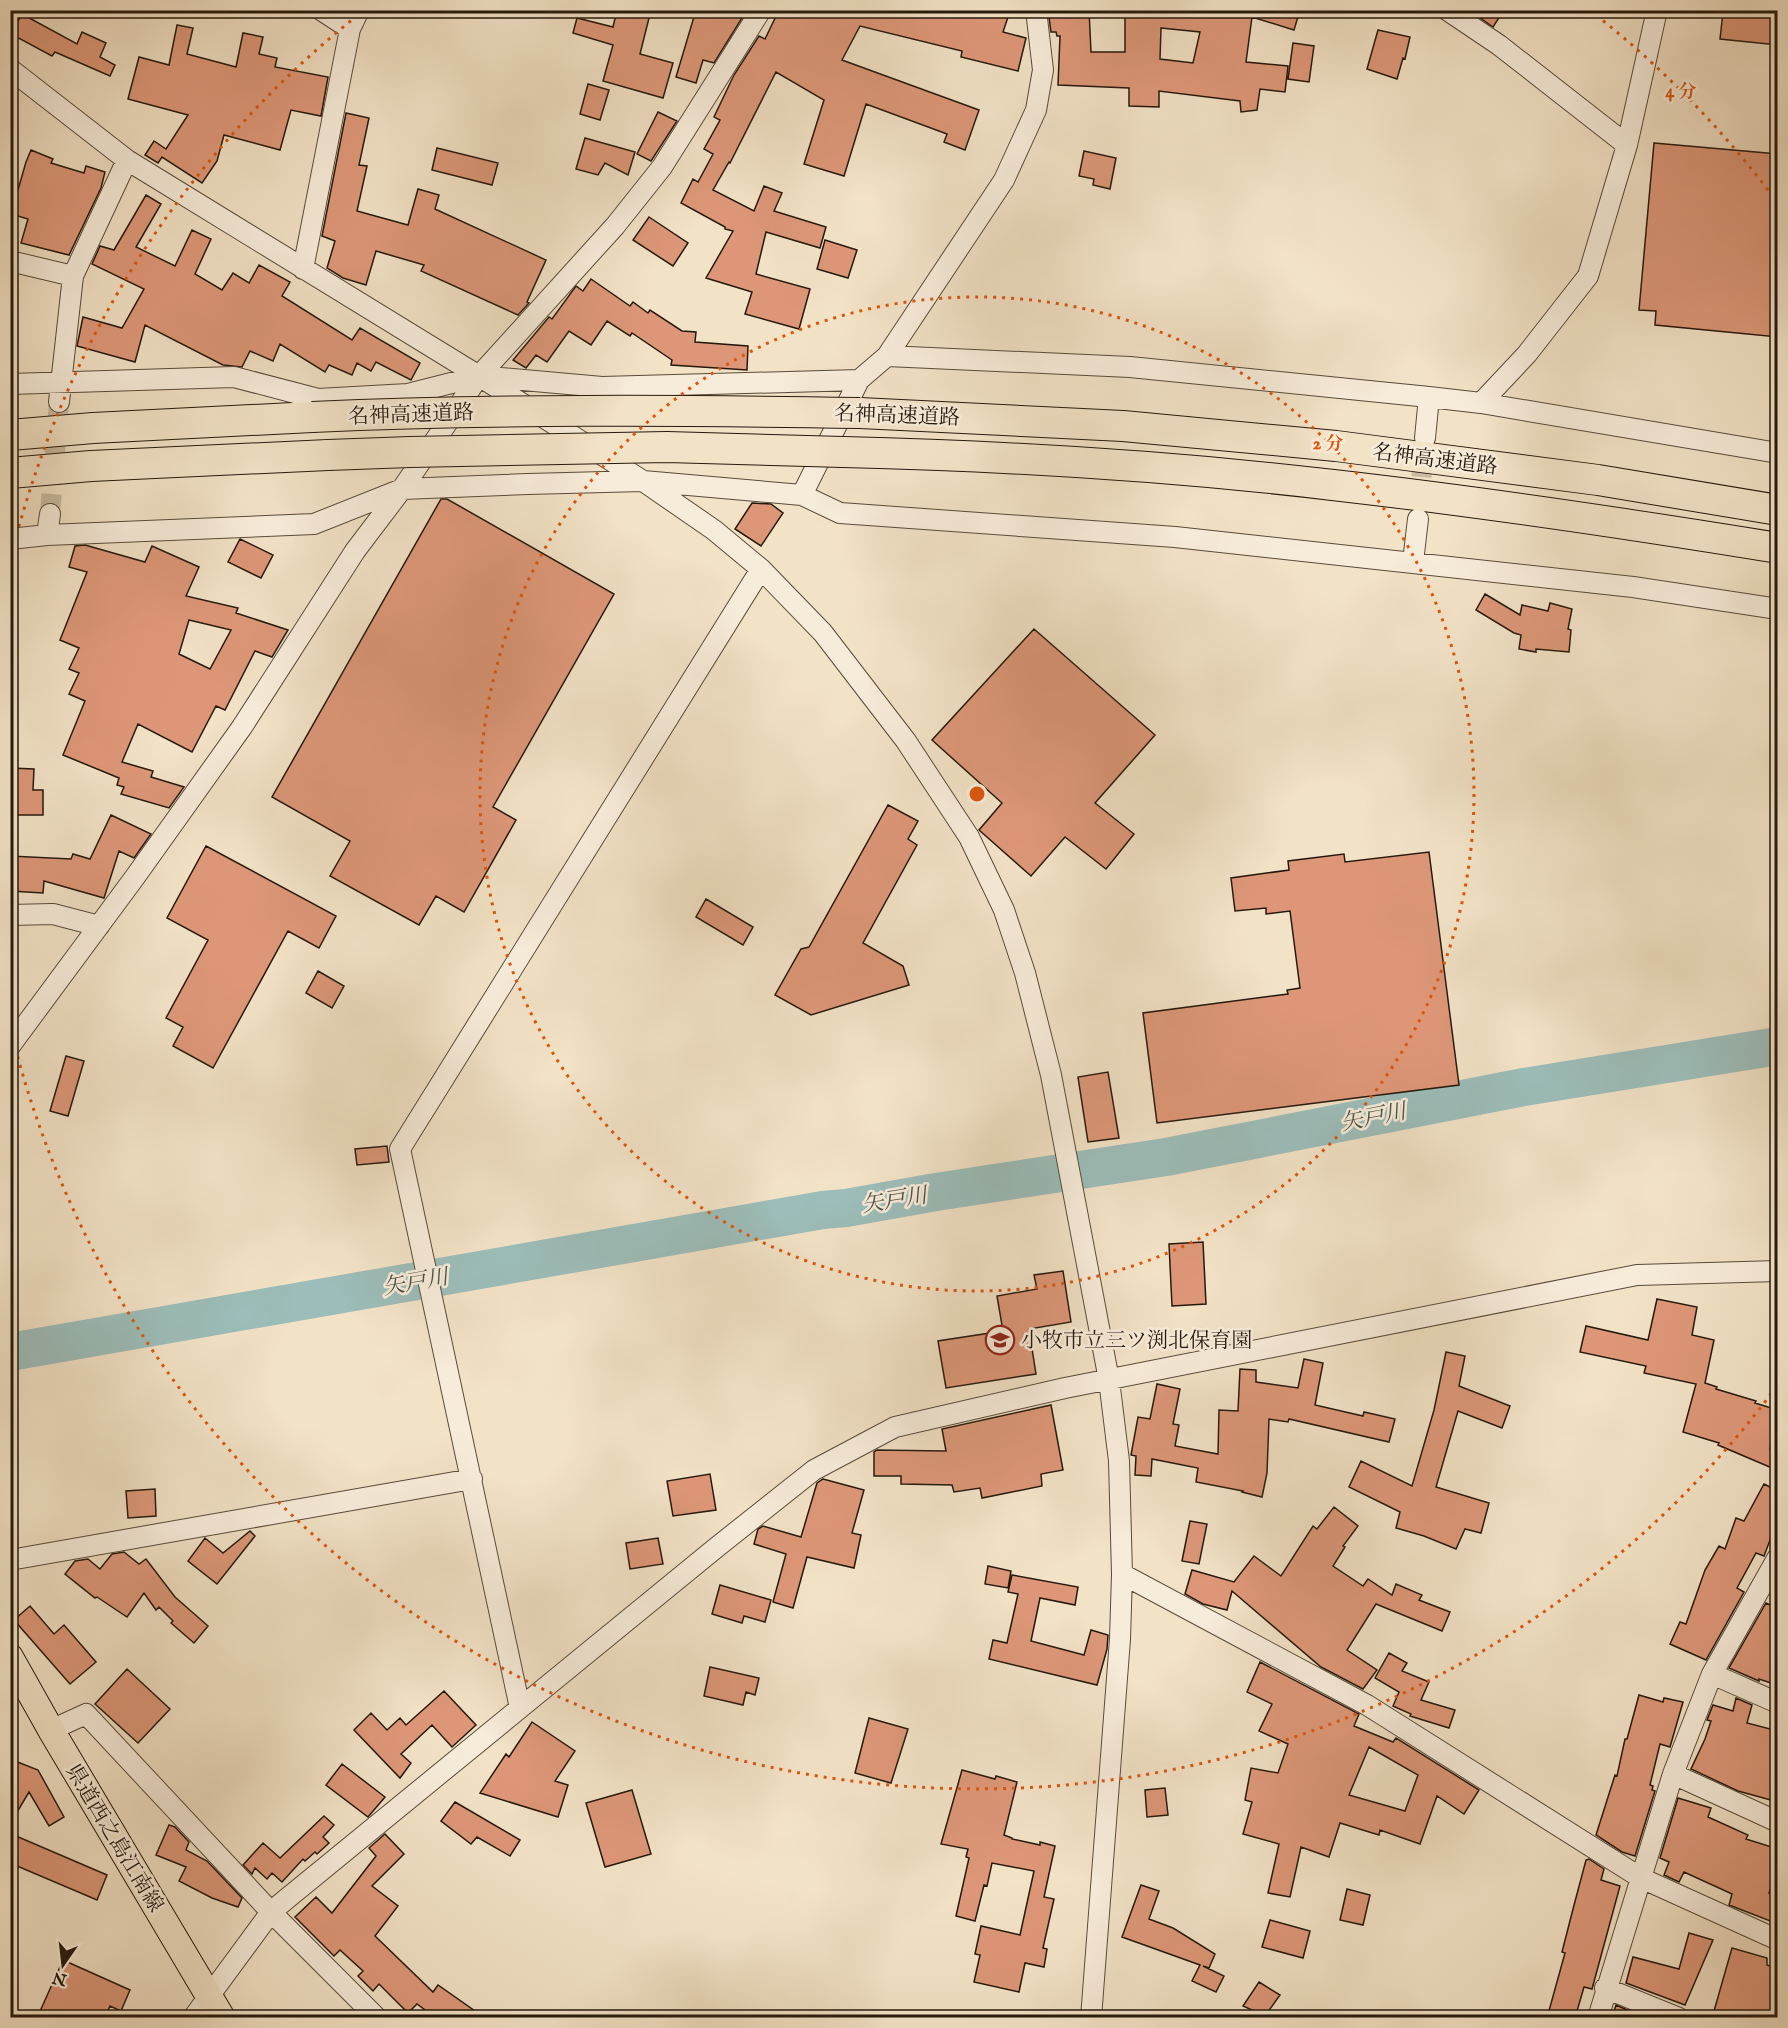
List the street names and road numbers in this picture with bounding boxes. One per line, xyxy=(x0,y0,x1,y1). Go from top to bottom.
street label: 名神高速道路 xyxy=(348,400,474,431)
street label: 名神高速道路 xyxy=(834,401,960,432)
street label: 名神高速道路 xyxy=(1371,439,1499,482)
street label: 県道西之島江南線 xyxy=(59,1760,169,1918)

